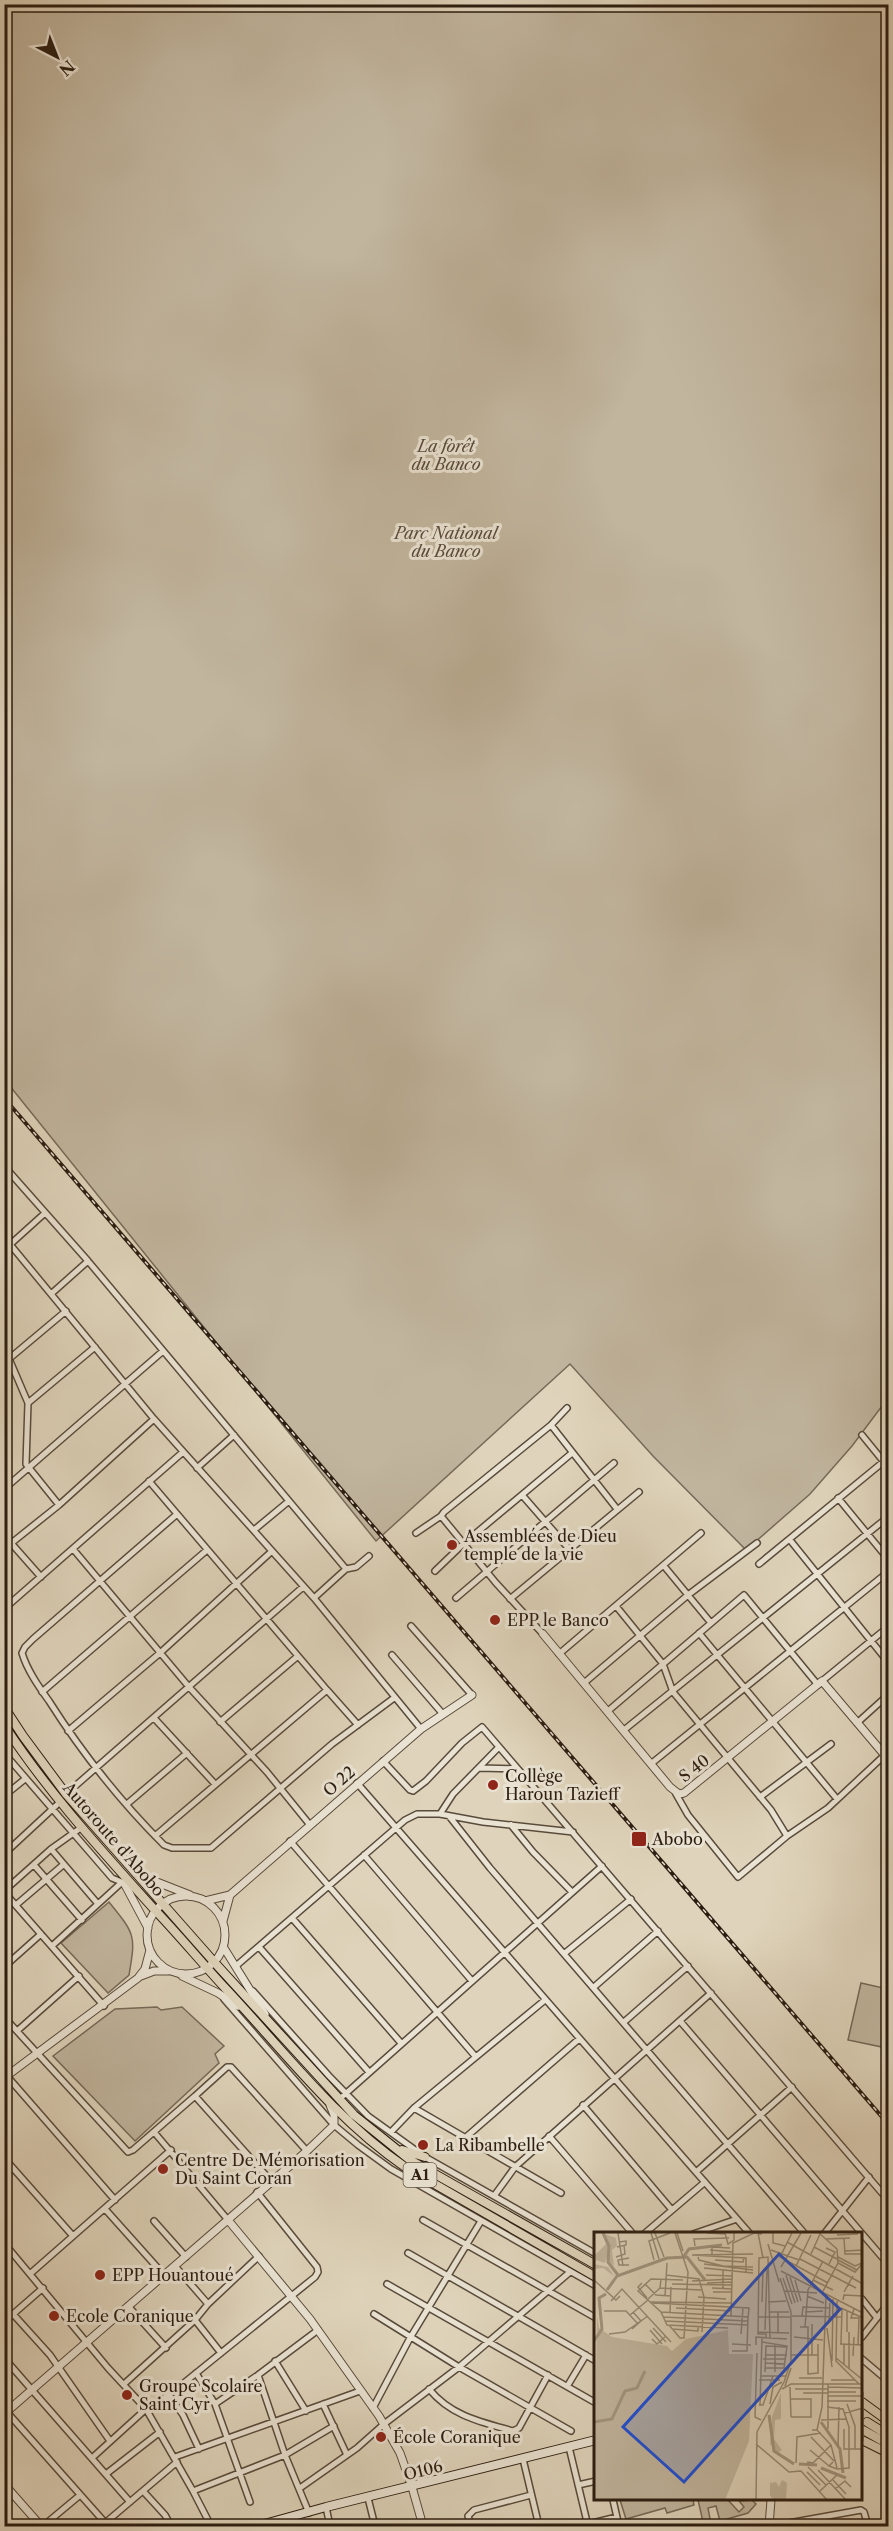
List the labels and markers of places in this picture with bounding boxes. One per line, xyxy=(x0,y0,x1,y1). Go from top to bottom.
place label: Assemblées de Dieu temple de la vie xyxy=(463,1526,617,1564)
marker: Assemblées de Dieu temple de la vie xyxy=(445,1538,459,1552)
place label: EPP le Banco xyxy=(507,1610,609,1630)
marker: EPP le Banco xyxy=(488,1613,502,1627)
place label: Collège Haroun Tazieff xyxy=(505,1766,621,1804)
marker: Collège Haroun Tazieff xyxy=(486,1778,500,1792)
place label: Abobo xyxy=(651,1829,703,1849)
marker: Abobo xyxy=(630,1830,648,1848)
place label: La Ribambelle xyxy=(435,2135,545,2155)
marker: La Ribambelle xyxy=(416,2138,430,2152)
place label: Centre De Mémorisation Du Saint Coran xyxy=(175,2150,365,2188)
marker: Centre De Mémorisation Du Saint Coran xyxy=(156,2162,170,2176)
place label: EPP Houantoué xyxy=(112,2265,234,2285)
marker: EPP Houantoué xyxy=(93,2268,107,2282)
place label: Ecole Coranique xyxy=(66,2306,194,2326)
marker: Ecole Coranique xyxy=(47,2309,61,2323)
place label: Groupe Scolaire Saint Cyr xyxy=(139,2376,263,2414)
marker: Groupe Scolaire Saint Cyr xyxy=(120,2388,134,2402)
place label: École Coranique xyxy=(393,2427,521,2447)
marker: École Coranique xyxy=(374,2430,388,2444)

